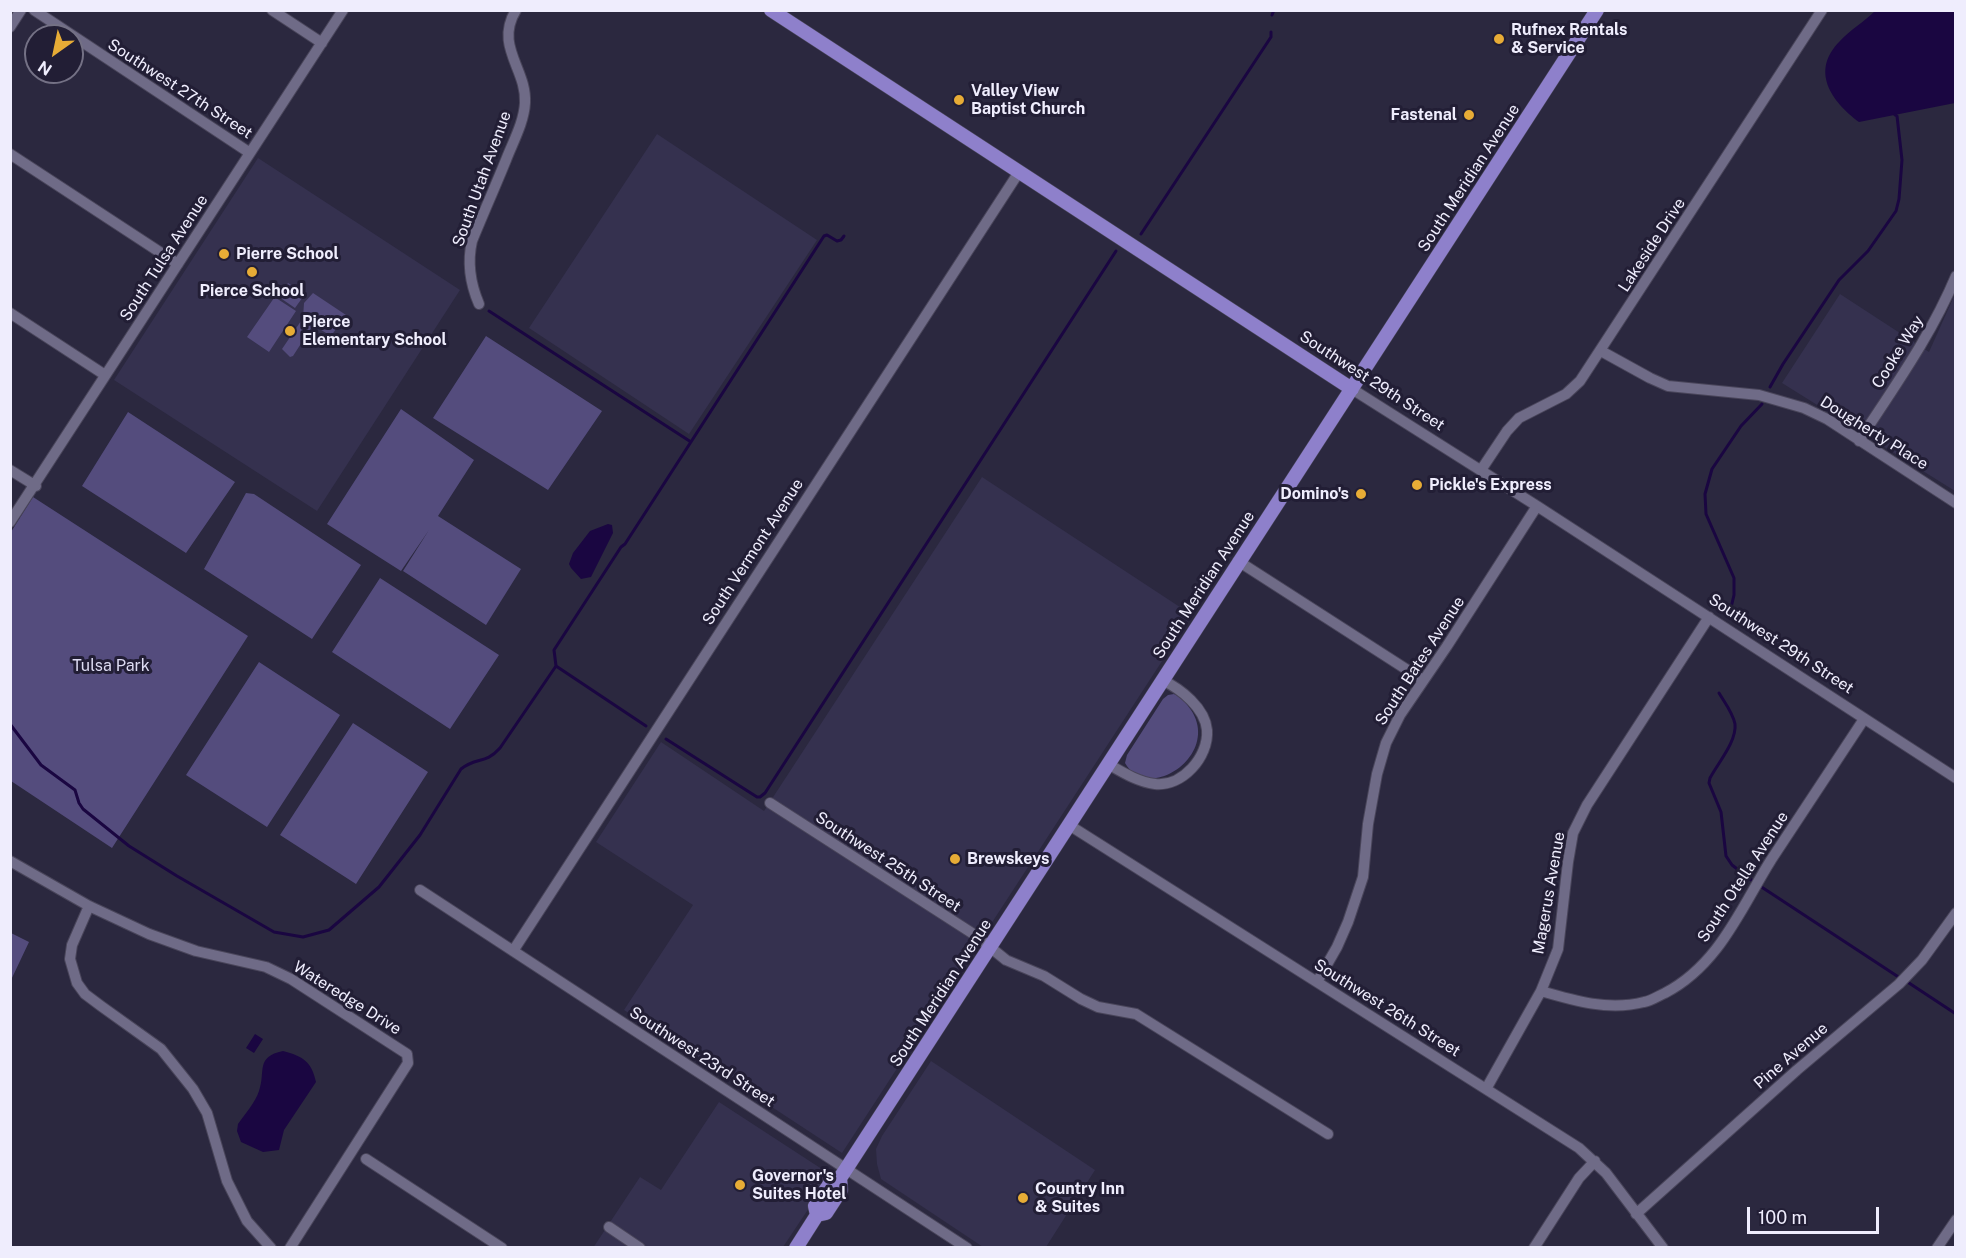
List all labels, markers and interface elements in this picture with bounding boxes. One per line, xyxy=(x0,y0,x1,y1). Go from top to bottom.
place label: Rufnex Rentals & Service xyxy=(1511,20,1627,58)
north arrow xyxy=(24,24,84,84)
marker: Rufnex Rentals & Service xyxy=(1492,32,1506,46)
street label: Southwest 27th Street xyxy=(104,35,256,143)
text: N xyxy=(35,56,55,79)
place label: Valley View Baptist Church xyxy=(971,81,1085,119)
marker: Valley View Baptist Church xyxy=(952,93,966,107)
street label: South Meridian Avenue xyxy=(1414,101,1524,255)
place label: Fastenal xyxy=(1391,105,1457,125)
marker: Fastenal xyxy=(1462,108,1476,122)
street label: South Utah Avenue xyxy=(449,109,515,249)
street label: South Tulsa Avenue xyxy=(116,191,212,325)
street label: Lakeside Drive xyxy=(1614,194,1690,296)
place label: Pierre School xyxy=(236,244,339,264)
marker: Pierre School xyxy=(217,247,231,261)
marker: Pierce School xyxy=(245,265,259,279)
place label: Pierce School xyxy=(200,281,304,301)
place label: Pierce Elementary School xyxy=(302,312,447,350)
street label: Cooke Way xyxy=(1868,312,1928,392)
marker: Pierce Elementary School xyxy=(283,324,297,338)
street label: Southwest 29th Street xyxy=(1296,327,1448,435)
street label: Dougherty Place xyxy=(1816,392,1932,474)
street label: South Vermont Avenue xyxy=(699,475,807,629)
place label: Pickle's Express xyxy=(1429,475,1552,495)
marker: Pickle's Express xyxy=(1410,478,1424,492)
place label: Domino's xyxy=(1280,484,1349,504)
marker: Domino's xyxy=(1354,487,1368,501)
street label: South Meridian Avenue xyxy=(1149,508,1259,662)
street label: Southwest 29th Street xyxy=(1705,590,1857,698)
street label: South Bates Avenue xyxy=(1371,593,1469,729)
park label: Tulsa Park xyxy=(72,656,150,676)
street label: Southwest 25th Street xyxy=(812,808,964,916)
street label: South Otella Avenue xyxy=(1694,808,1792,946)
street label: Magerus Avenue xyxy=(1529,830,1569,956)
place label: Brewskeys xyxy=(967,849,1049,869)
marker: Brewskeys xyxy=(948,852,962,866)
street label: South Meridian Avenue xyxy=(886,916,996,1070)
street label: Southwest 26th Street xyxy=(1310,955,1464,1061)
street label: Wateredge Drive xyxy=(289,957,405,1039)
street label: Southwest 23rd Street xyxy=(626,1003,778,1111)
street label: Pine Avenue xyxy=(1750,1019,1832,1093)
place label: Governor's Suites Hotel xyxy=(752,1166,846,1204)
marker: Governor's Suites Hotel xyxy=(733,1178,747,1192)
place label: Country Inn & Suites xyxy=(1035,1179,1124,1217)
marker: Country Inn & Suites xyxy=(1016,1191,1030,1205)
scale bar xyxy=(1750,1195,1882,1233)
text: 100 m xyxy=(1758,1207,1807,1228)

